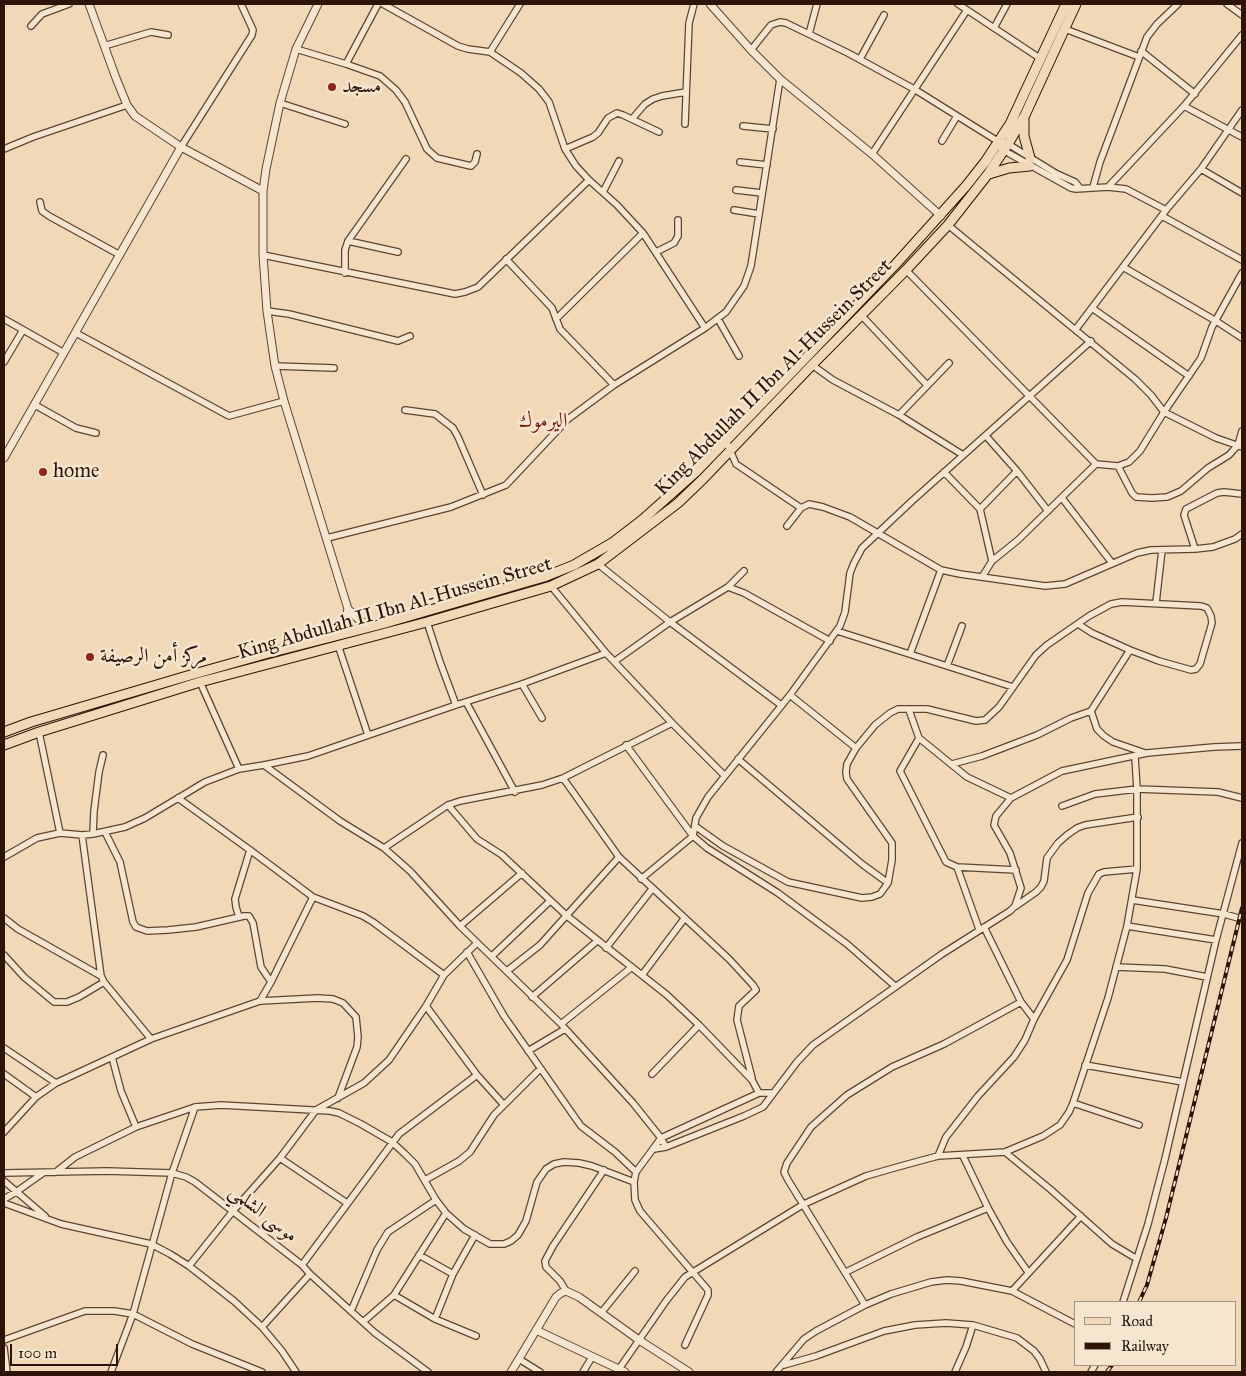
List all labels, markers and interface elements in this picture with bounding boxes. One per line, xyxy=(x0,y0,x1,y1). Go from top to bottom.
place label: مسجد xyxy=(342,75,381,99)
marker: مسجد xyxy=(326,81,338,93)
street label: King Abdullah II Ibn Al-Hussein Street xyxy=(650,254,898,502)
district label: اليرموك xyxy=(519,409,567,435)
place label: home xyxy=(53,460,99,484)
marker: home xyxy=(37,466,49,478)
street label: King Abdullah II Ibn Al-Hussein Street xyxy=(235,553,555,665)
place label: مركز أمن الرصيفة xyxy=(100,645,207,669)
marker: مركز أمن الرصيفة xyxy=(84,651,96,663)
street label: موسى الشلمي xyxy=(224,1180,302,1248)
legend xyxy=(1074,1301,1236,1366)
text: Road xyxy=(1121,1312,1153,1330)
scale bar xyxy=(12,1334,120,1366)
text: Railway xyxy=(1121,1337,1169,1355)
text: 100 m xyxy=(18,1344,57,1362)

